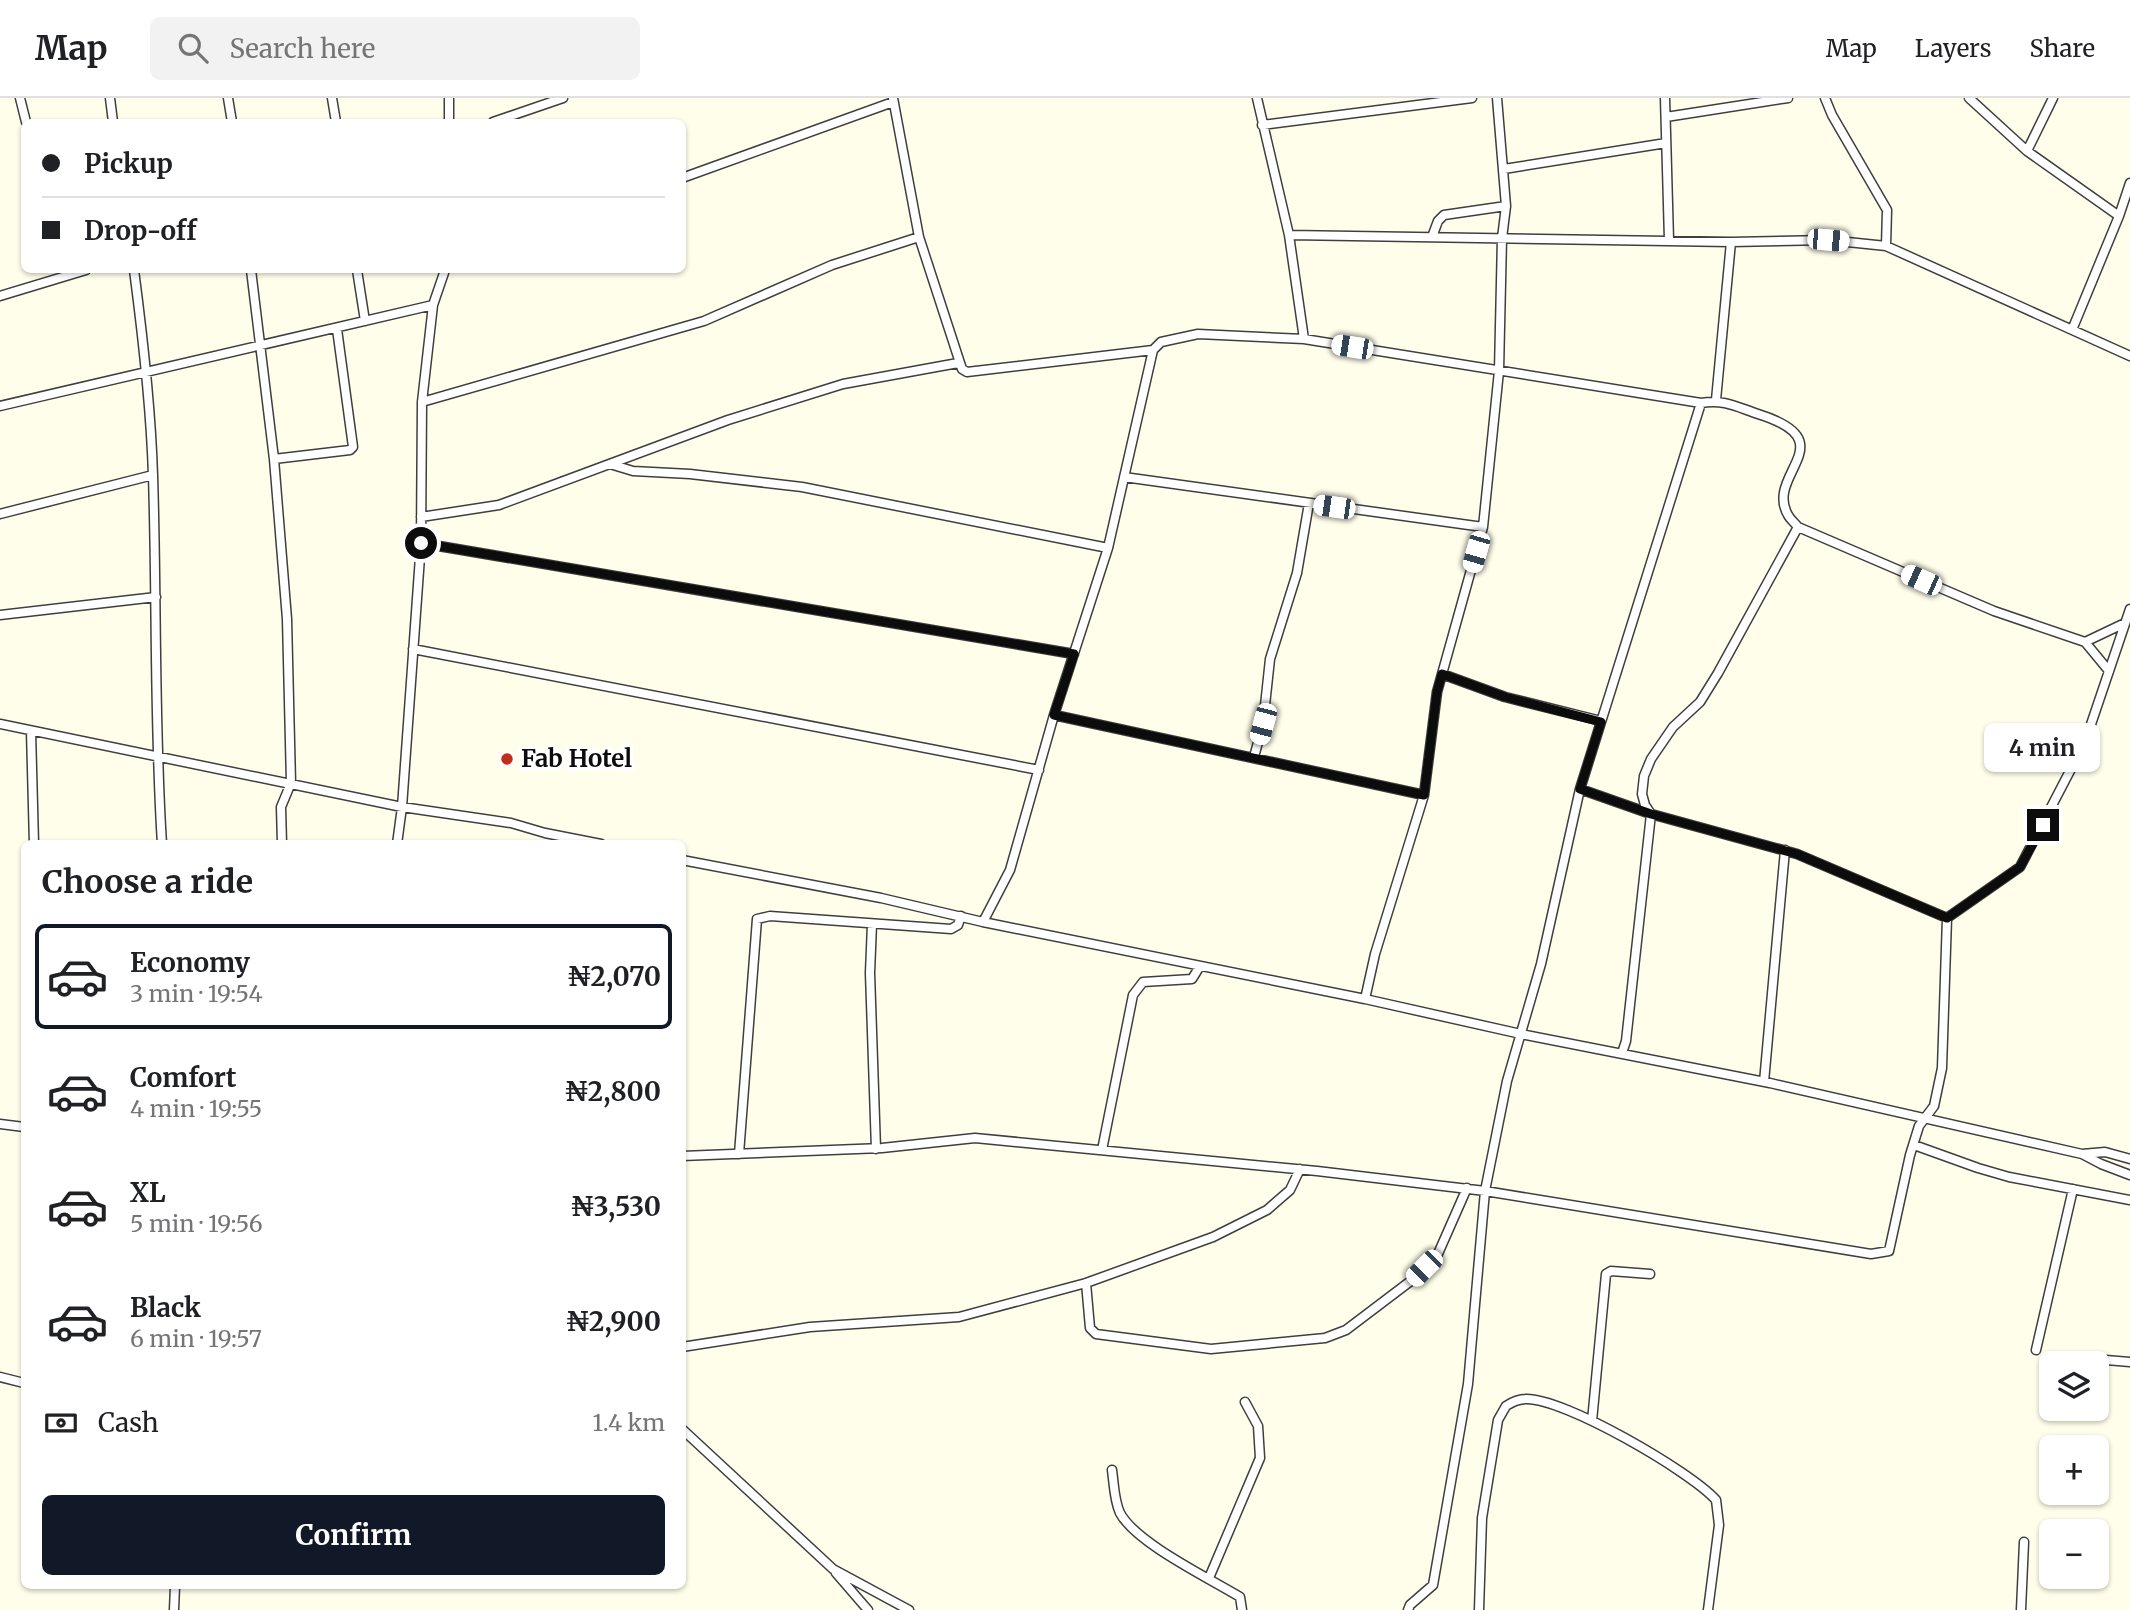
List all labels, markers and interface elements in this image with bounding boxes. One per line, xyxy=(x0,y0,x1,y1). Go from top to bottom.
search box xyxy=(150,17,640,80)
text: Map xyxy=(35,28,108,69)
icon: search xyxy=(174,29,212,67)
text: Search here xyxy=(230,32,375,65)
text: Map xyxy=(1826,33,1877,64)
text: Layers xyxy=(1915,33,1991,64)
text: Share xyxy=(2029,33,2095,64)
text: Pickup xyxy=(84,147,173,180)
text: Drop-off xyxy=(84,214,197,247)
car xyxy=(1807,228,1850,252)
car xyxy=(1330,333,1375,361)
car xyxy=(1312,494,1357,520)
route start xyxy=(405,527,437,559)
car xyxy=(1461,529,1492,575)
car xyxy=(1898,562,1945,598)
car xyxy=(1248,701,1279,747)
callout: 4 min xyxy=(1985,724,2101,772)
text: 4 min xyxy=(2009,733,2075,762)
place label: Fab Hotel xyxy=(521,743,632,774)
marker: Fab Hotel xyxy=(499,751,515,767)
route end xyxy=(2027,809,2059,841)
text: Choose a ride xyxy=(42,862,253,902)
icon: car xyxy=(46,945,109,1008)
text: Economy xyxy=(130,946,250,979)
text: ₦2,070 xyxy=(567,960,661,993)
text: 3 min · 19:54 xyxy=(130,979,263,1008)
icon: car xyxy=(46,1060,109,1123)
text: Comfort xyxy=(130,1061,236,1094)
text: ₦2,800 xyxy=(564,1075,661,1108)
text: 4 min · 19:55 xyxy=(130,1094,262,1123)
icon: car xyxy=(46,1175,109,1238)
text: XL xyxy=(130,1176,166,1209)
text: ₦3,530 xyxy=(570,1190,661,1223)
text: 5 min · 19:56 xyxy=(130,1209,263,1238)
car xyxy=(1402,1246,1447,1290)
icon: car xyxy=(46,1290,109,1353)
text: Black xyxy=(130,1291,201,1324)
text: ₦2,900 xyxy=(565,1305,661,1338)
text: 6 min · 19:57 xyxy=(130,1324,262,1353)
map controls xyxy=(2039,1351,2109,1589)
button: layers xyxy=(2039,1351,2109,1421)
icon: cash xyxy=(42,1404,80,1442)
text: Cash xyxy=(98,1406,159,1439)
text: 1.4 km xyxy=(592,1408,665,1437)
button: + xyxy=(2039,1435,2109,1505)
button: Confirm xyxy=(42,1495,665,1575)
button: − xyxy=(2039,1519,2109,1589)

